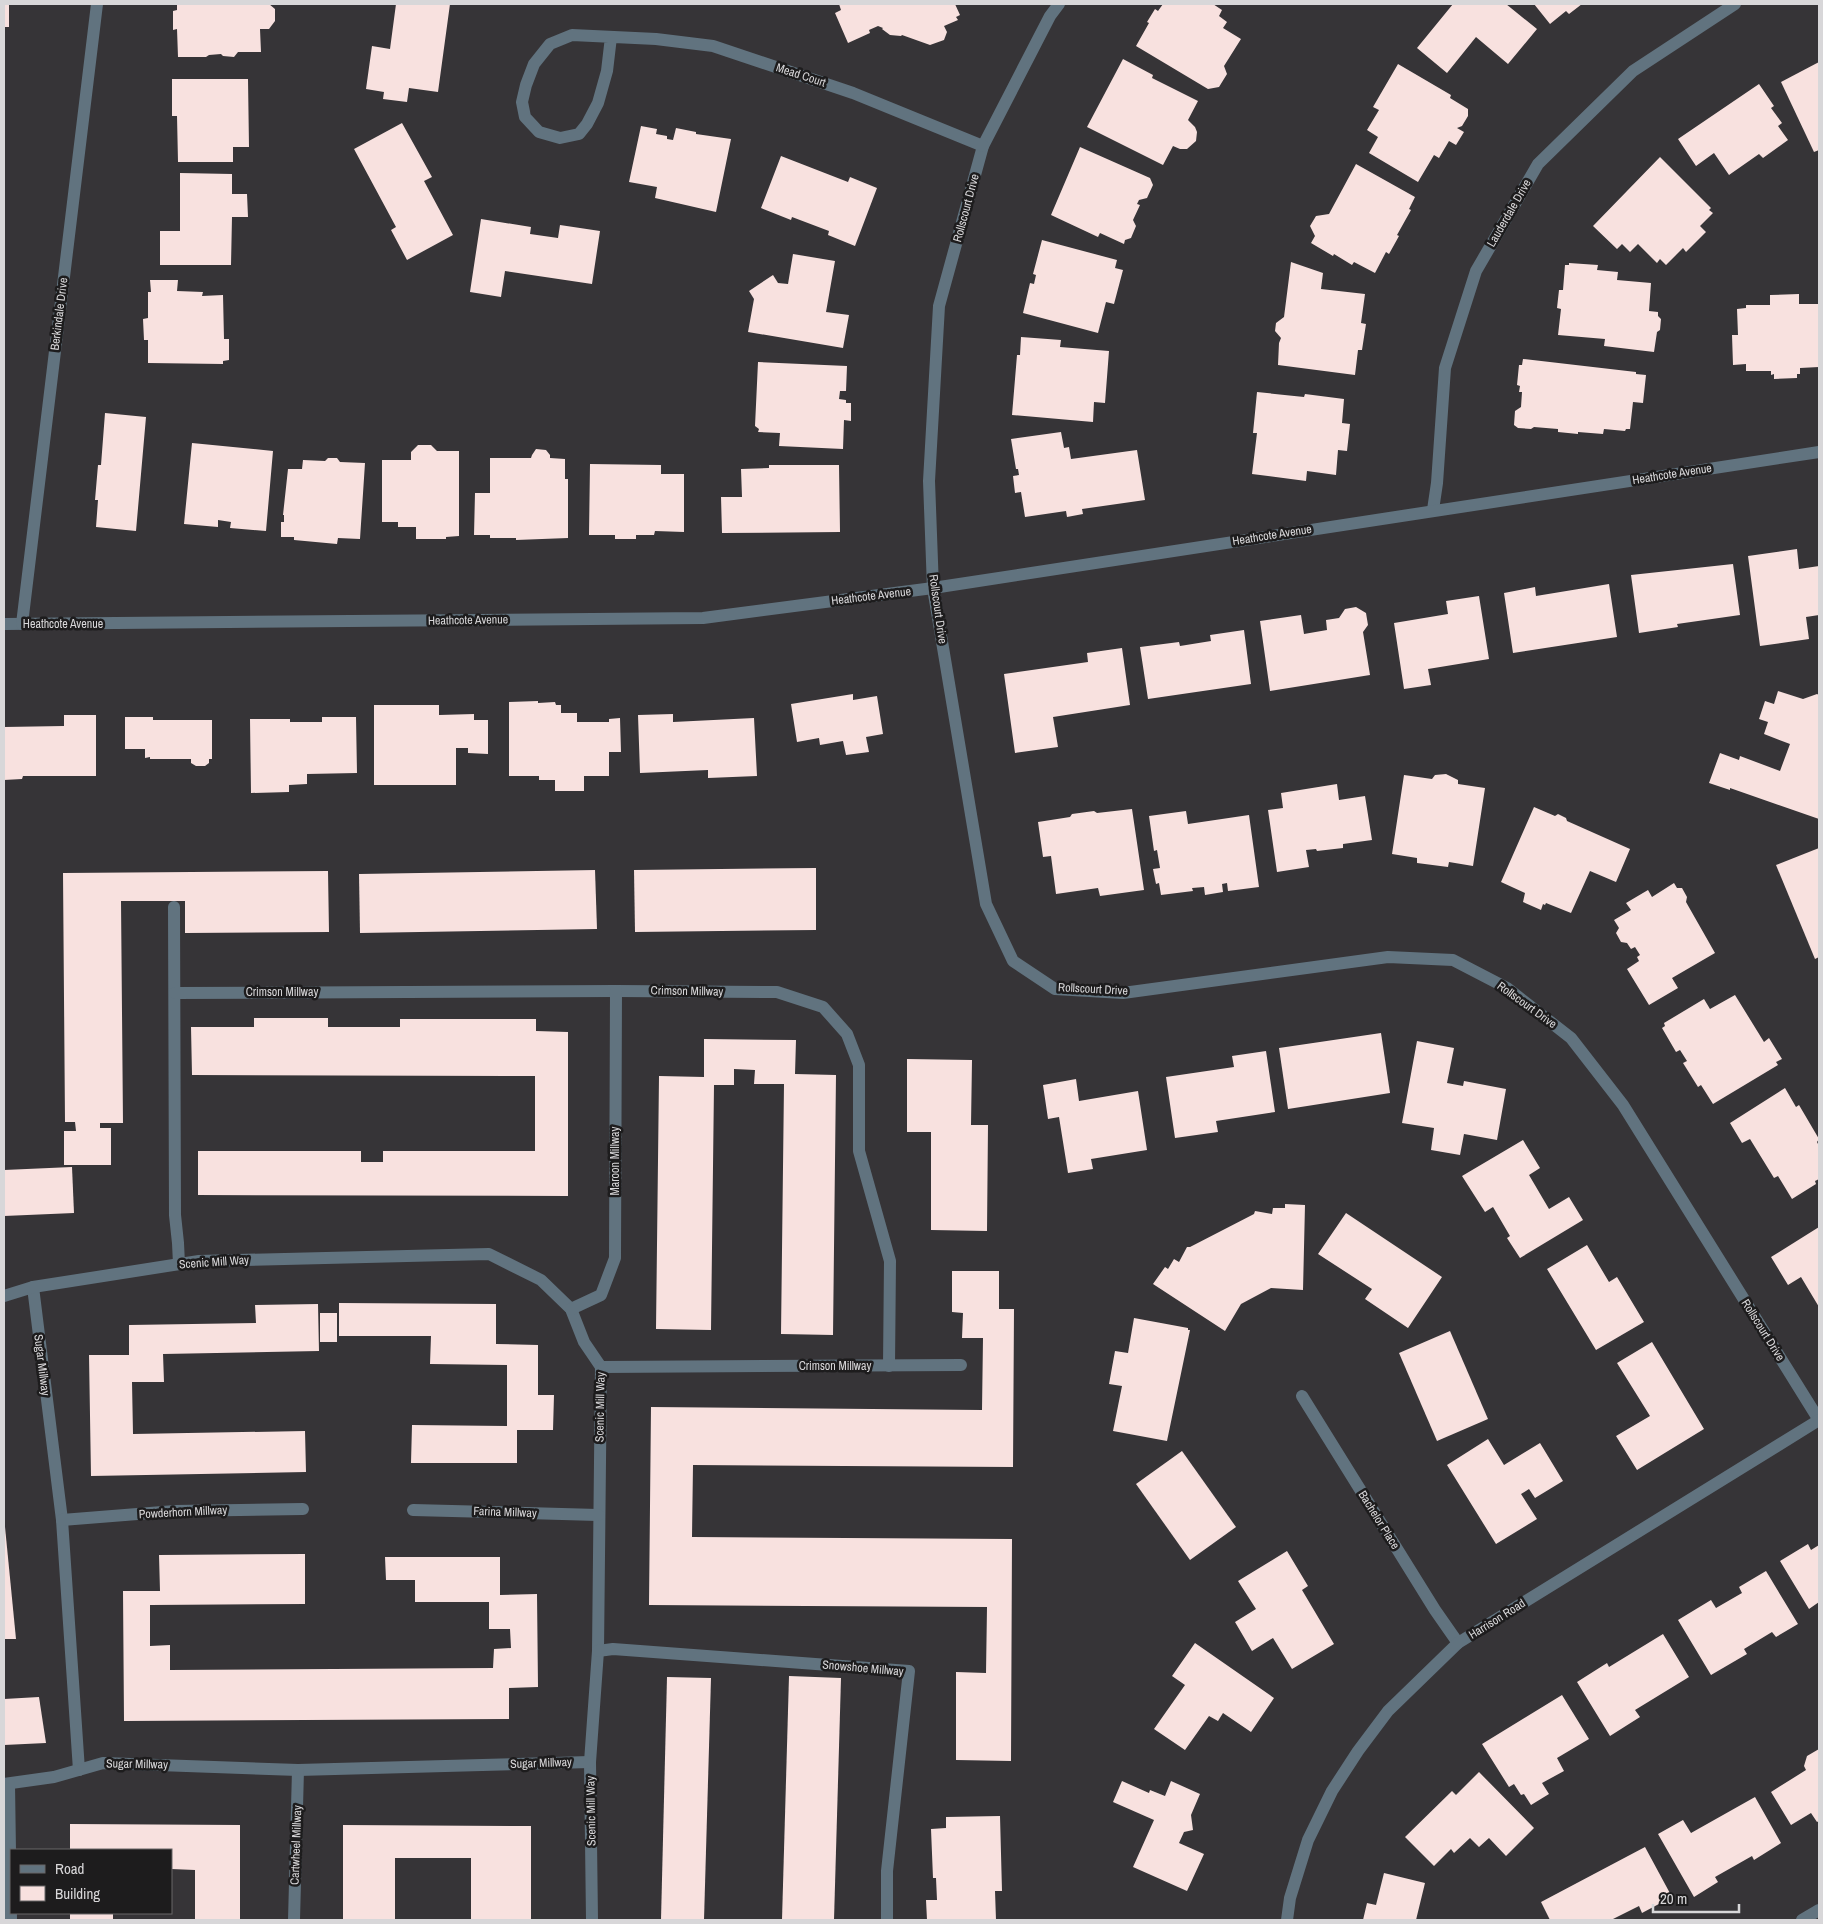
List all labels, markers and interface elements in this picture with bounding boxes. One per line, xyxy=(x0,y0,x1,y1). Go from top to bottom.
street label: Mead Court xyxy=(774,59,828,91)
street label: Rollscourt Drive xyxy=(949,172,983,244)
street label: Lauderdale Drive xyxy=(1483,176,1535,250)
street label: Berkindale Drive xyxy=(47,277,71,351)
street label: Heathcote Avenue xyxy=(1631,460,1713,488)
street label: Heathcote Avenue xyxy=(1231,521,1313,549)
street label: Rollscourt Drive xyxy=(925,573,951,645)
street label: Heathcote Avenue xyxy=(830,583,912,609)
street label: Heathcote Avenue xyxy=(428,611,508,629)
street label: Heathcote Avenue xyxy=(23,616,103,632)
street label: Rollscourt Drive xyxy=(1494,978,1560,1032)
street label: Rollscourt Drive xyxy=(1058,979,1128,999)
street label: Crimson Millway xyxy=(651,982,724,1000)
street label: Crimson Millway xyxy=(246,984,318,1000)
street label: Maroon Millway xyxy=(607,1126,623,1195)
street label: Scenic Mill Way xyxy=(178,1252,250,1272)
street label: Rollscourt Drive xyxy=(1738,1296,1788,1364)
street label: Sugar Millway xyxy=(30,1333,54,1397)
street label: Crimson Millway xyxy=(799,1358,871,1374)
street label: Scenic Mill Way xyxy=(591,1372,609,1442)
street label: Bachelor Place xyxy=(1355,1488,1403,1552)
street label: Powderhorn Millway xyxy=(138,1502,228,1522)
street label: Farina Millway xyxy=(473,1503,537,1521)
street label: Harrison Road xyxy=(1466,1595,1528,1643)
street label: Snowshoe Millway xyxy=(822,1656,904,1680)
street label: Sugar Millway xyxy=(510,1754,572,1772)
street label: Sugar Millway xyxy=(106,1755,168,1773)
street label: Scenic Mill Way xyxy=(582,1776,600,1846)
street label: Cartwheel Millway xyxy=(287,1805,305,1885)
legend xyxy=(10,1849,172,1914)
text: Road xyxy=(55,1858,84,1879)
scale bar xyxy=(1653,1882,1739,1914)
text: Building xyxy=(55,1883,100,1904)
text: 20 m xyxy=(1660,1888,1687,1909)

